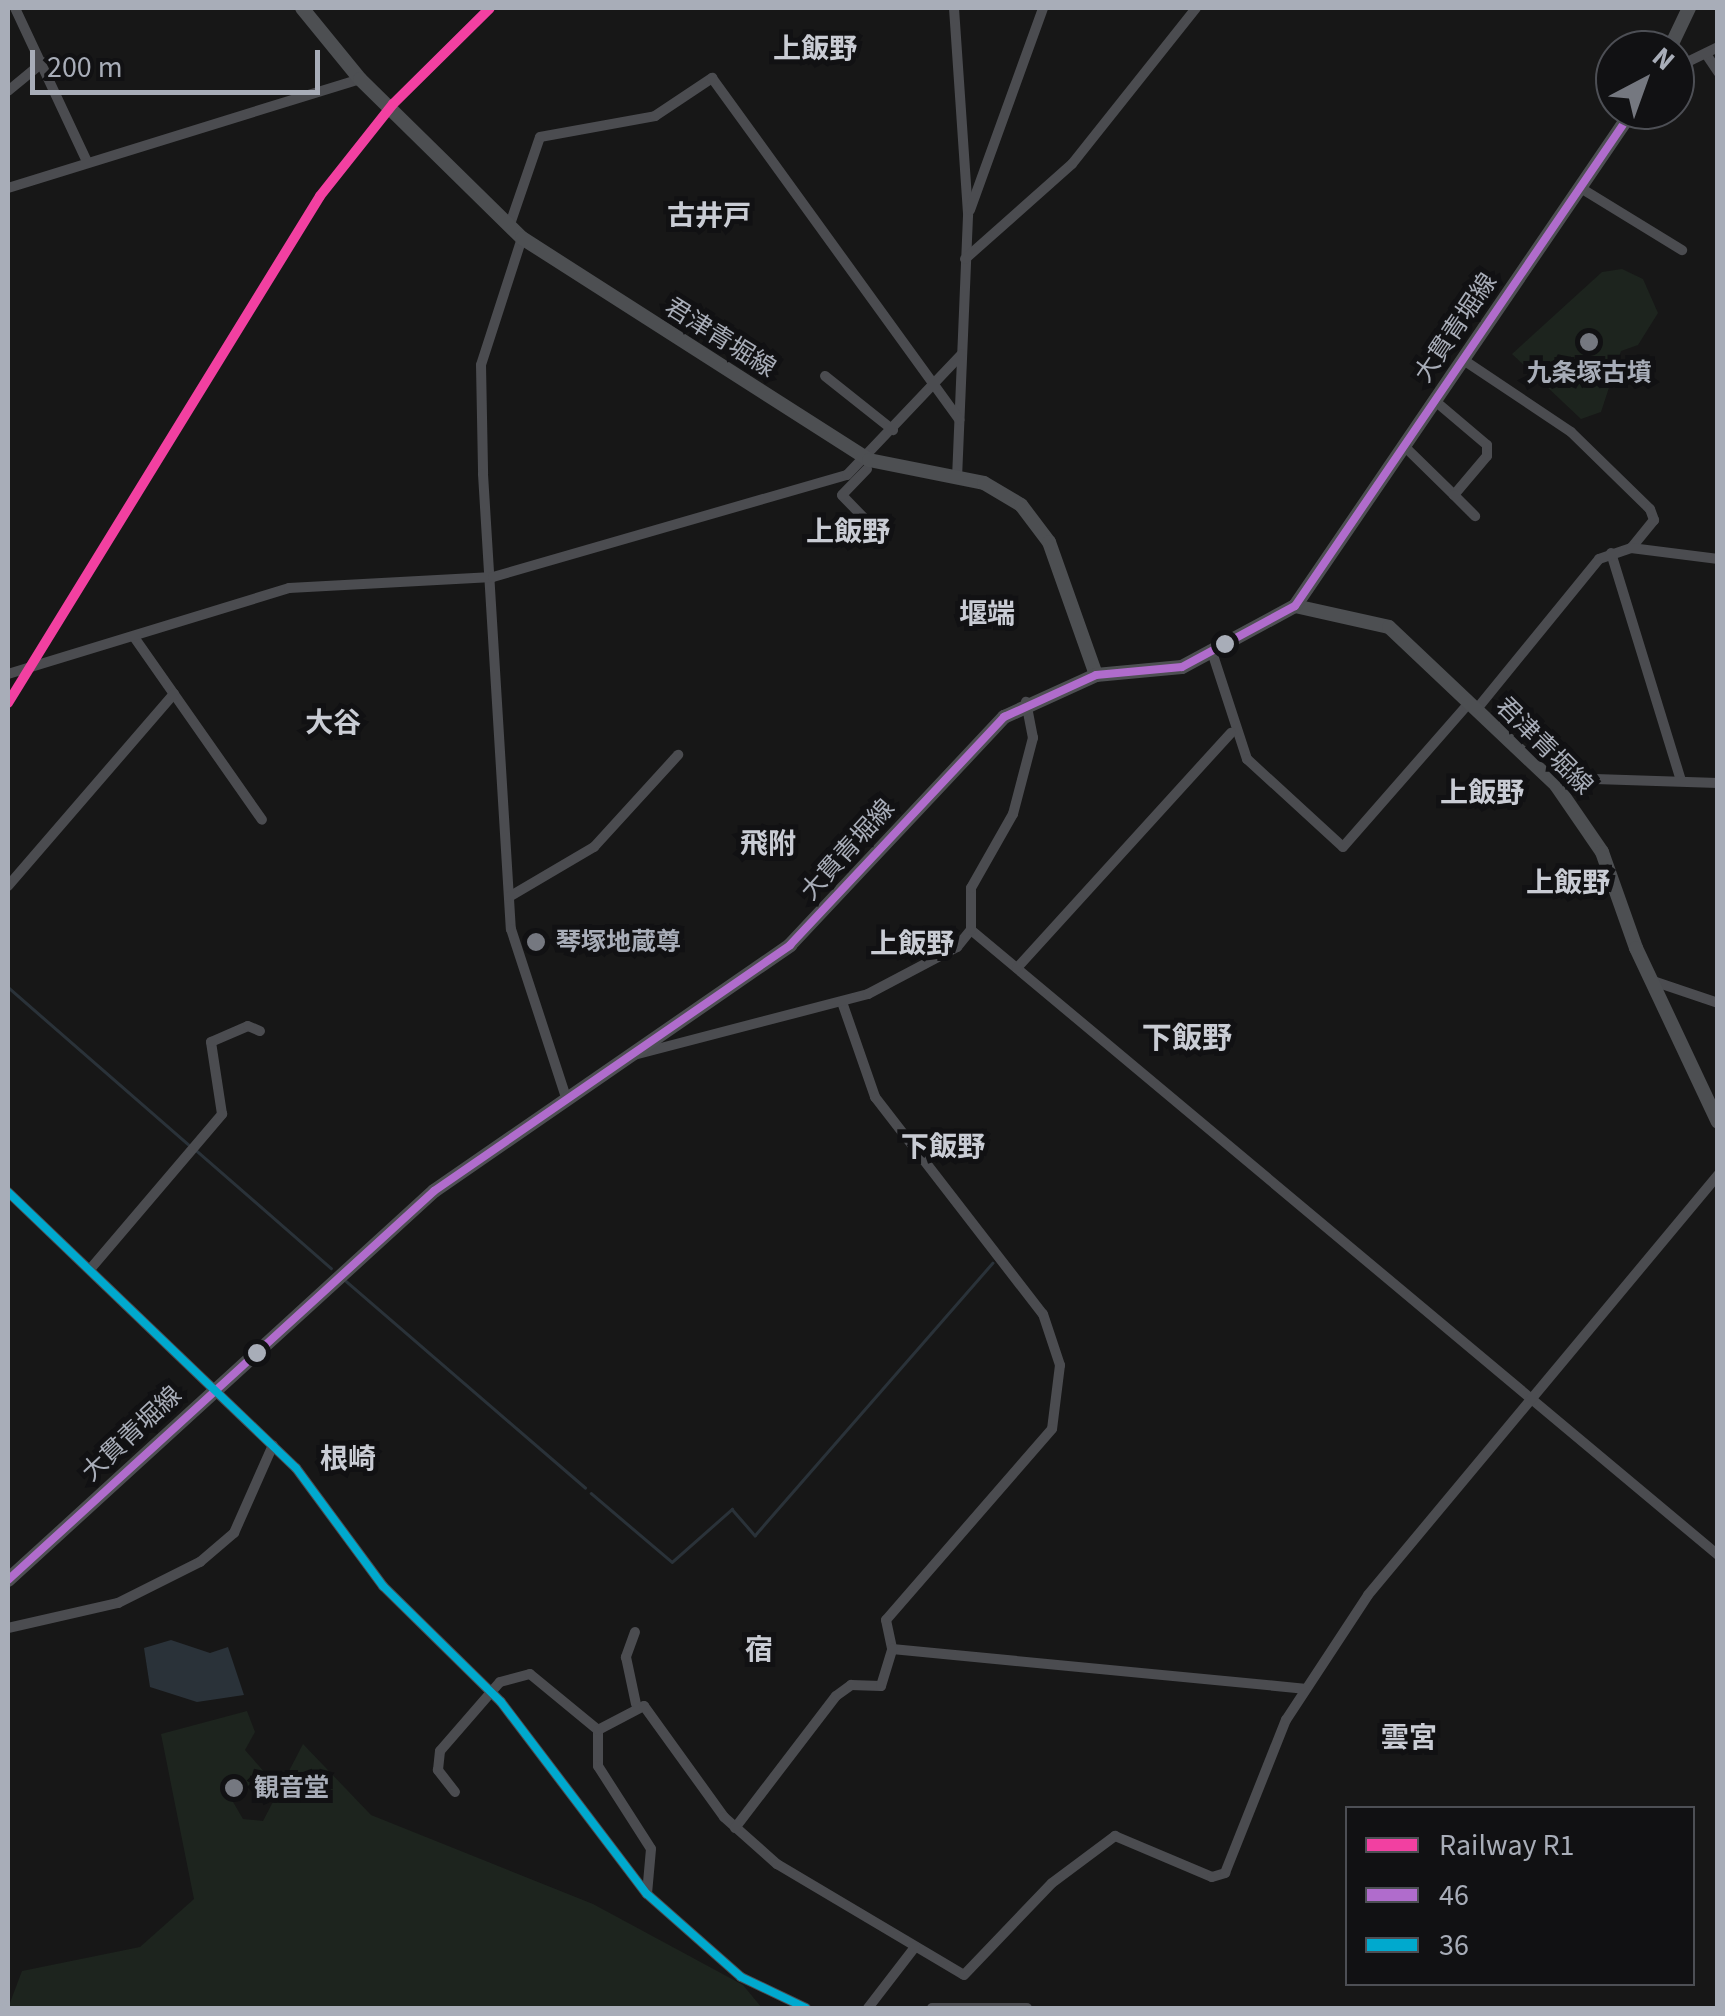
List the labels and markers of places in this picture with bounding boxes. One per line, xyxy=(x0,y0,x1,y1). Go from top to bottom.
marker: 九条塚古墳 xyxy=(1578,331,1600,353)
place label: 九条塚古墳 xyxy=(1527,358,1651,388)
unlabelled marker xyxy=(1215,634,1235,654)
place label: 琴塚地蔵尊 xyxy=(556,927,681,957)
marker: 琴塚地蔵尊 xyxy=(525,931,547,953)
unlabelled marker xyxy=(247,1343,267,1363)
place label: 観音堂 xyxy=(254,1773,329,1803)
marker: 観音堂 xyxy=(223,1777,245,1799)

